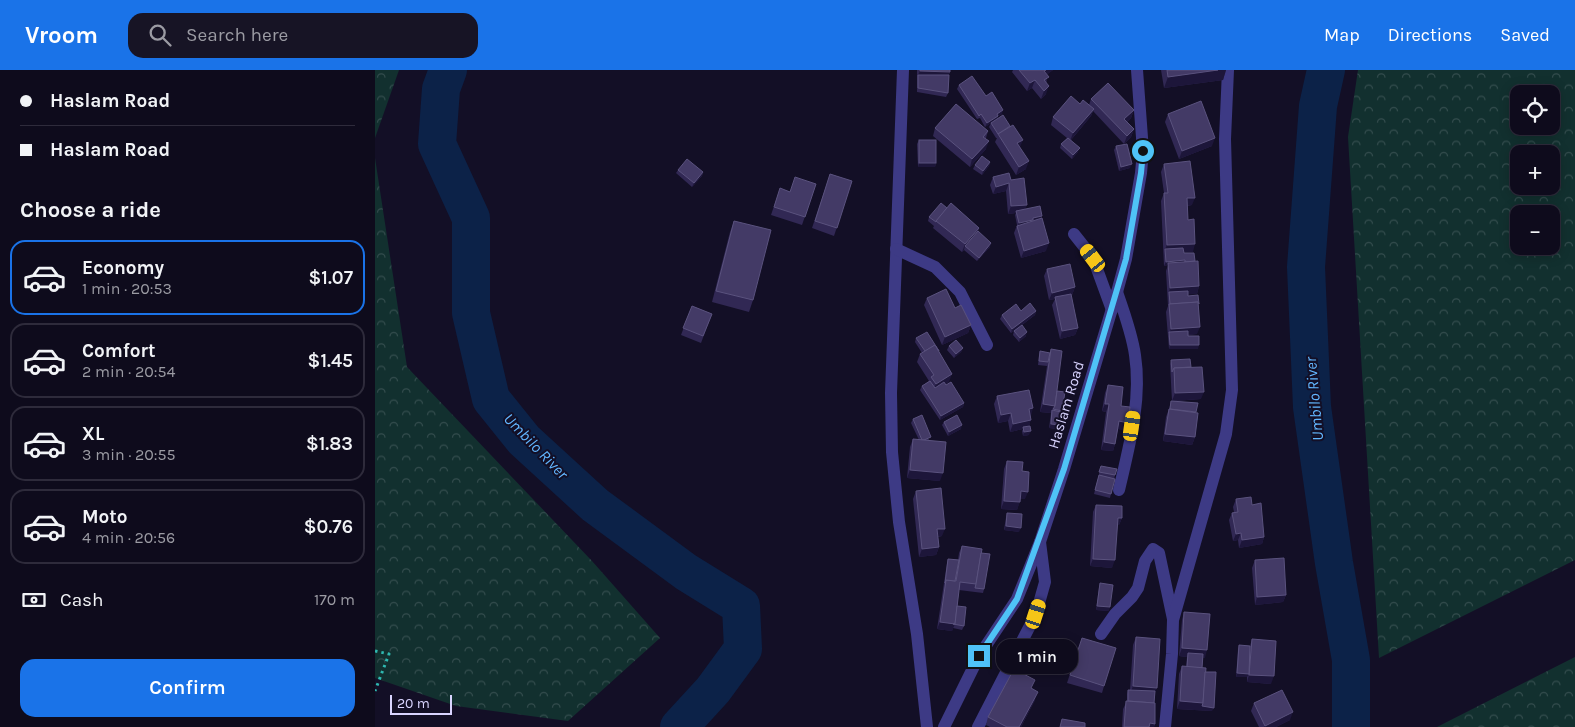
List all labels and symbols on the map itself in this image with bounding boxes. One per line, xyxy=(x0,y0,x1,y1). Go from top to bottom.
route start xyxy=(1132,140,1154,162)
car xyxy=(1077,242,1108,274)
water label: Umbilo River xyxy=(1301,356,1327,442)
street label: Haslam Road xyxy=(1044,359,1088,451)
water label: Umbilo River xyxy=(500,409,572,483)
car xyxy=(1122,410,1141,442)
car xyxy=(1024,597,1047,631)
callout: 1 min xyxy=(997,638,1079,674)
route end xyxy=(968,645,990,667)
scale bar xyxy=(390,692,453,715)

